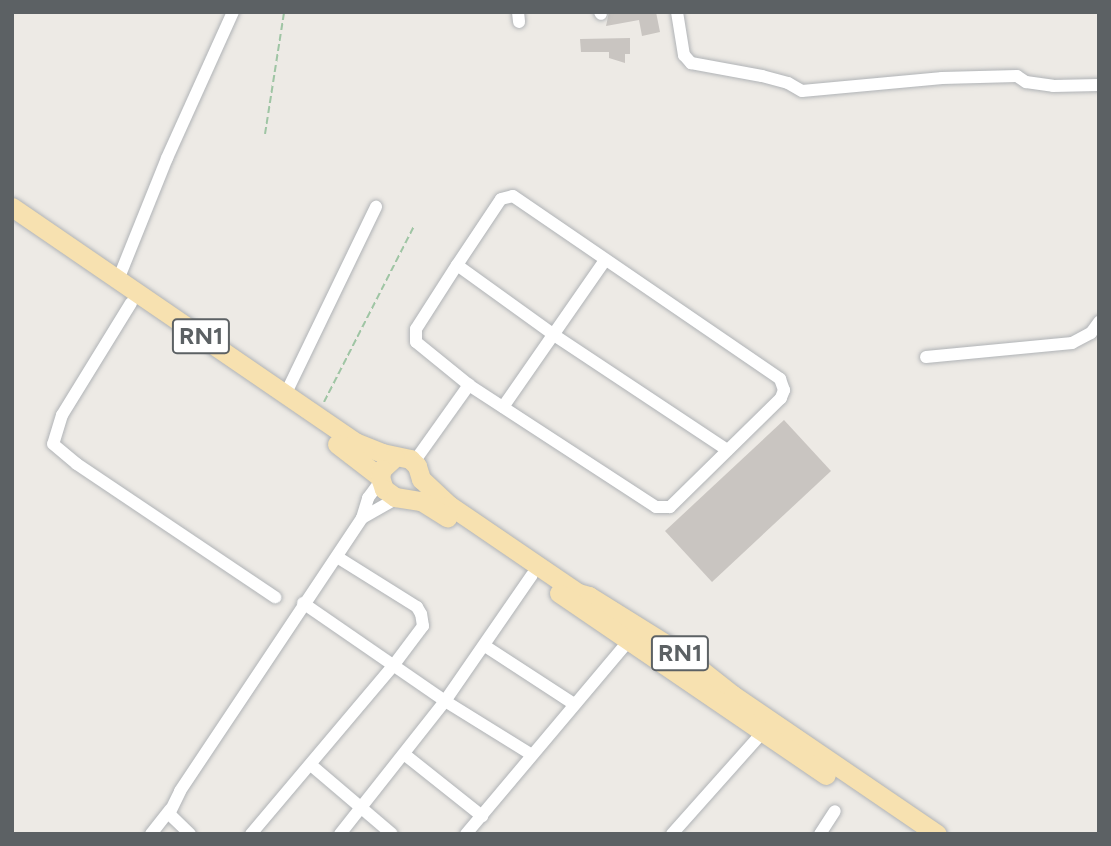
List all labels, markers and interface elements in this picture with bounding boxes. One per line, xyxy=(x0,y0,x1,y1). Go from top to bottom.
road number: RN1 xyxy=(171,316,231,356)
road number: RN1 xyxy=(650,632,710,674)

